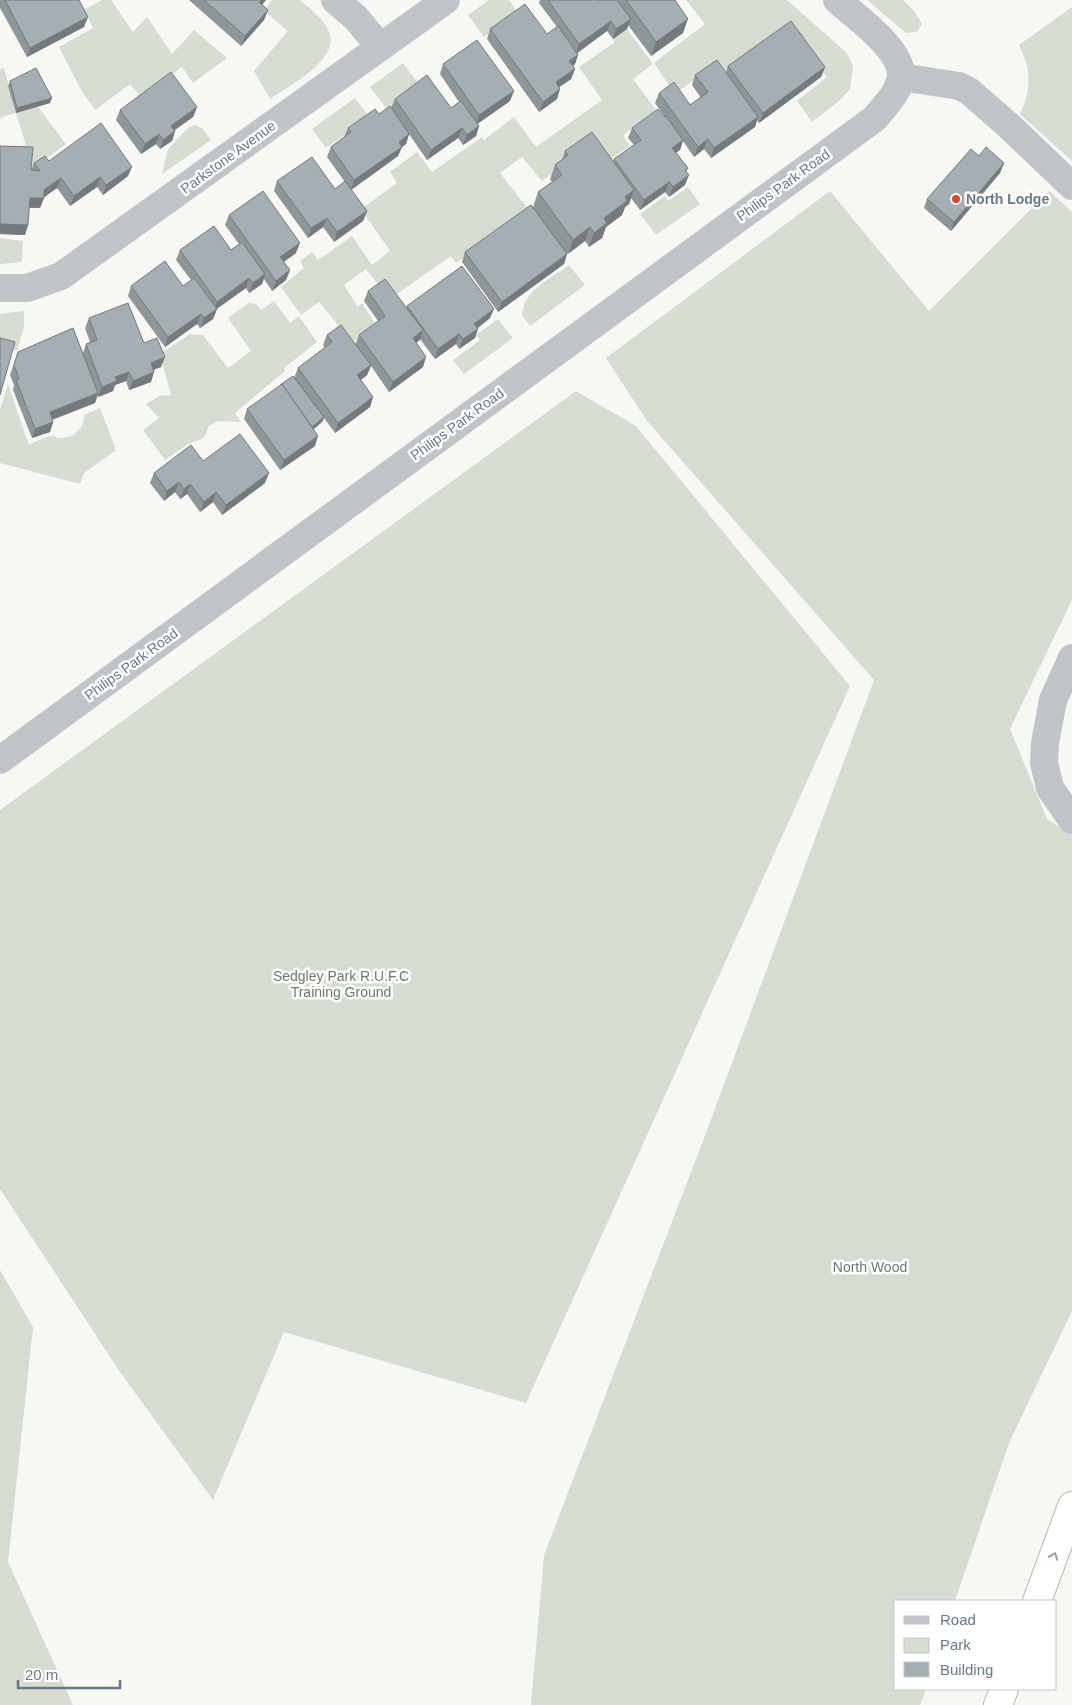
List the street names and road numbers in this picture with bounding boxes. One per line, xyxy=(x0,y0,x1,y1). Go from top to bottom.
street label: Parkstone Avenue xyxy=(177,117,279,197)
street label: Philips Park Road xyxy=(733,146,833,224)
street label: Philips Park Road xyxy=(407,385,507,463)
street label: Philips Park Road xyxy=(81,625,181,703)

